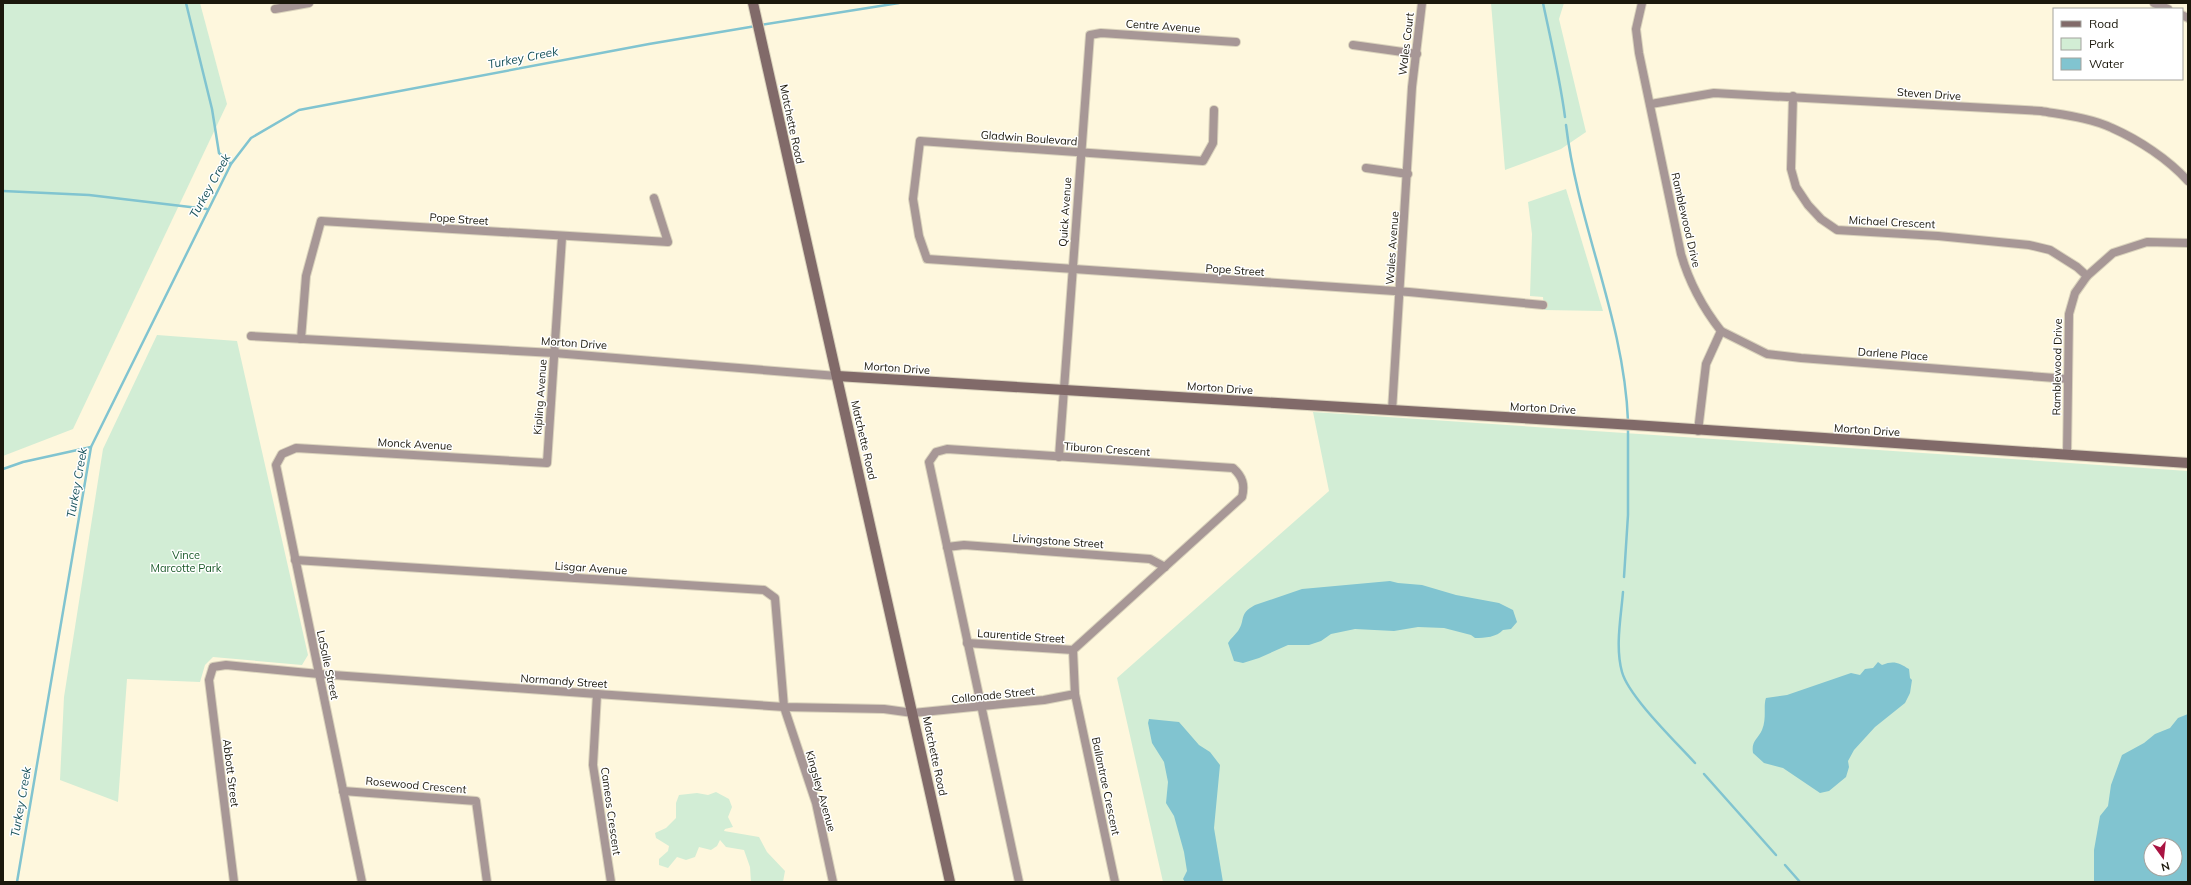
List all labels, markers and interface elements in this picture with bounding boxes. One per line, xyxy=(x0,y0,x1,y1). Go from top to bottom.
legend xyxy=(2053,8,2183,80)
street label: Wales Court xyxy=(1395,12,1417,76)
street label: Centre Avenue xyxy=(1125,16,1201,36)
text: Road xyxy=(2089,16,2118,31)
text: Park xyxy=(2089,36,2115,51)
water label: Turkey Creek xyxy=(486,43,560,72)
text: Water xyxy=(2089,56,2125,71)
street label: Matchette Road xyxy=(777,83,807,165)
street label: Steven Drive xyxy=(1896,85,1962,103)
street label: Gladwin Boulevard xyxy=(980,128,1078,148)
water label: Turkey Creek xyxy=(186,150,234,221)
street label: Ramblewood Drive xyxy=(1668,171,1704,269)
street label: Quick Avenue xyxy=(1056,177,1074,247)
street label: Pope Street xyxy=(429,210,489,228)
street label: Wales Avenue xyxy=(1382,211,1402,285)
street label: Michael Crescent xyxy=(1848,213,1936,231)
street label: Pope Street xyxy=(1205,261,1265,279)
street label: Ramblewood Drive xyxy=(2049,318,2065,416)
street label: Morton Drive xyxy=(541,334,607,352)
street label: Darlene Place xyxy=(1857,345,1929,363)
street label: Kipling Avenue xyxy=(530,359,550,435)
street label: Morton Drive xyxy=(864,359,930,377)
street label: Morton Drive xyxy=(1187,379,1253,397)
street label: Matchette Road xyxy=(848,399,880,481)
street label: Morton Drive xyxy=(1510,399,1576,417)
street label: Morton Drive xyxy=(1834,421,1900,439)
street label: Monck Avenue xyxy=(377,435,453,453)
street label: Tiburon Crescent xyxy=(1063,439,1151,459)
water label: Turkey Creek xyxy=(63,446,90,519)
street label: Livingstone Street xyxy=(1012,531,1104,551)
park label: Vince Marcotte Park xyxy=(150,548,222,575)
street label: Lisgar Avenue xyxy=(554,558,628,578)
street label: Laurentide Street xyxy=(977,626,1065,646)
street label: LaSalle Street xyxy=(314,629,342,701)
street label: Normandy Street xyxy=(520,671,608,691)
street label: Collonade Street xyxy=(951,684,1036,706)
street label: Matchette Road xyxy=(920,715,950,797)
street label: Ballantrae Crescent xyxy=(1089,736,1123,837)
street label: Abbott Street xyxy=(220,738,242,808)
street label: Kingsley Avenue xyxy=(803,749,839,833)
water label: Turkey Creek xyxy=(7,765,34,838)
street label: Cameos Crescent xyxy=(598,766,624,856)
street label: Rosewood Crescent xyxy=(365,774,467,796)
north arrow xyxy=(2143,837,2183,877)
text: N xyxy=(2160,859,2171,874)

